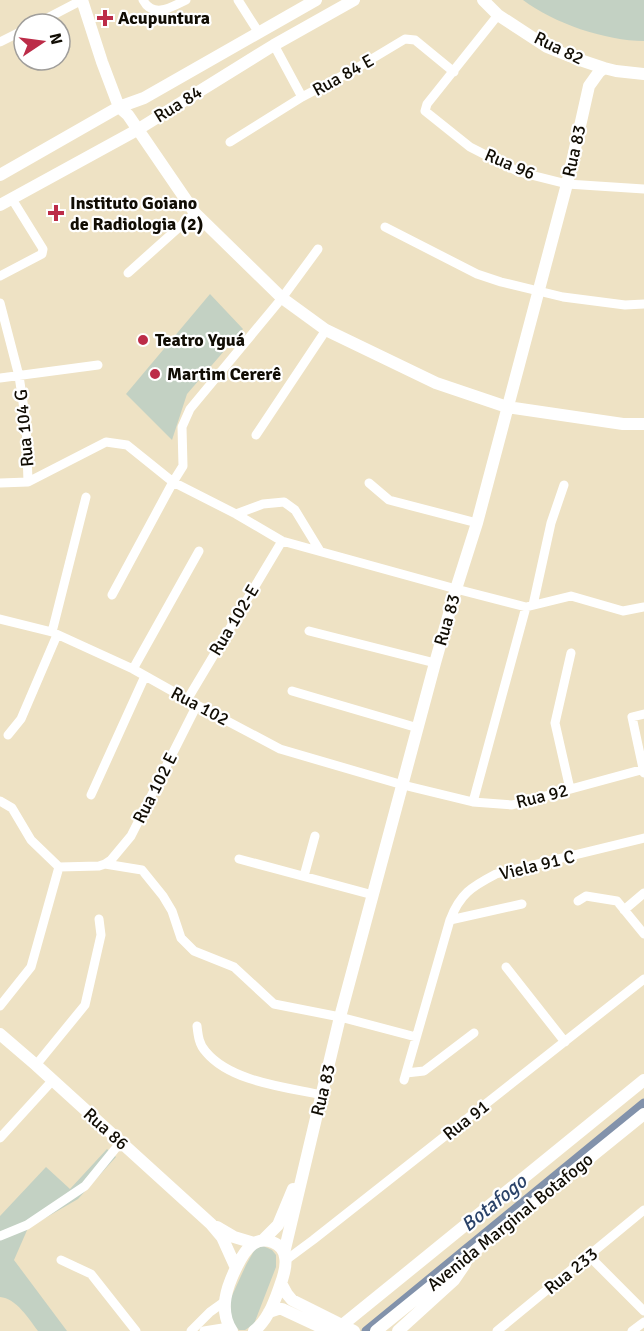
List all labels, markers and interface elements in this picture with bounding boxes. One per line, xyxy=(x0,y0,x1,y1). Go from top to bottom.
place label: Acupuntura xyxy=(118,7,210,29)
marker: Acupuntura xyxy=(96,9,114,27)
north arrow xyxy=(12,12,72,72)
street label: Rua 82 xyxy=(530,27,588,69)
text: N xyxy=(45,31,67,47)
street label: Rua 84 E xyxy=(308,49,378,101)
street label: Rua 84 xyxy=(150,81,206,127)
street label: Rua 83 xyxy=(557,123,591,179)
street label: Rua 96 xyxy=(481,144,539,184)
place label: Instituto Goiano de Radiologia (2) xyxy=(70,192,203,235)
marker: Instituto Goiano de Radiologia (2) xyxy=(47,204,65,222)
place label: Teatro Yguá xyxy=(155,329,245,351)
marker: Teatro Yguá xyxy=(136,333,150,347)
place label: Martim Cererê xyxy=(167,363,281,385)
marker: Martim Cererê xyxy=(148,367,162,381)
street label: Rua 104 G xyxy=(10,388,38,468)
street label: Rua 102-E xyxy=(204,580,264,660)
street label: Rua 83 xyxy=(429,592,465,648)
street label: Rua 102 xyxy=(167,682,233,730)
street label: Rua 102 E xyxy=(128,749,182,827)
street label: Rua 92 xyxy=(514,779,570,813)
street label: Viela 91 C xyxy=(497,845,577,885)
street label: Rua 83 xyxy=(306,1062,340,1118)
street label: Rua 91 xyxy=(438,1095,494,1145)
street label: Rua 86 xyxy=(79,1103,133,1155)
street label: Avenida Marginal Botafogo xyxy=(423,1148,597,1296)
water label: Botafogo xyxy=(456,1168,533,1237)
street label: Rua 233 xyxy=(540,1243,602,1299)

